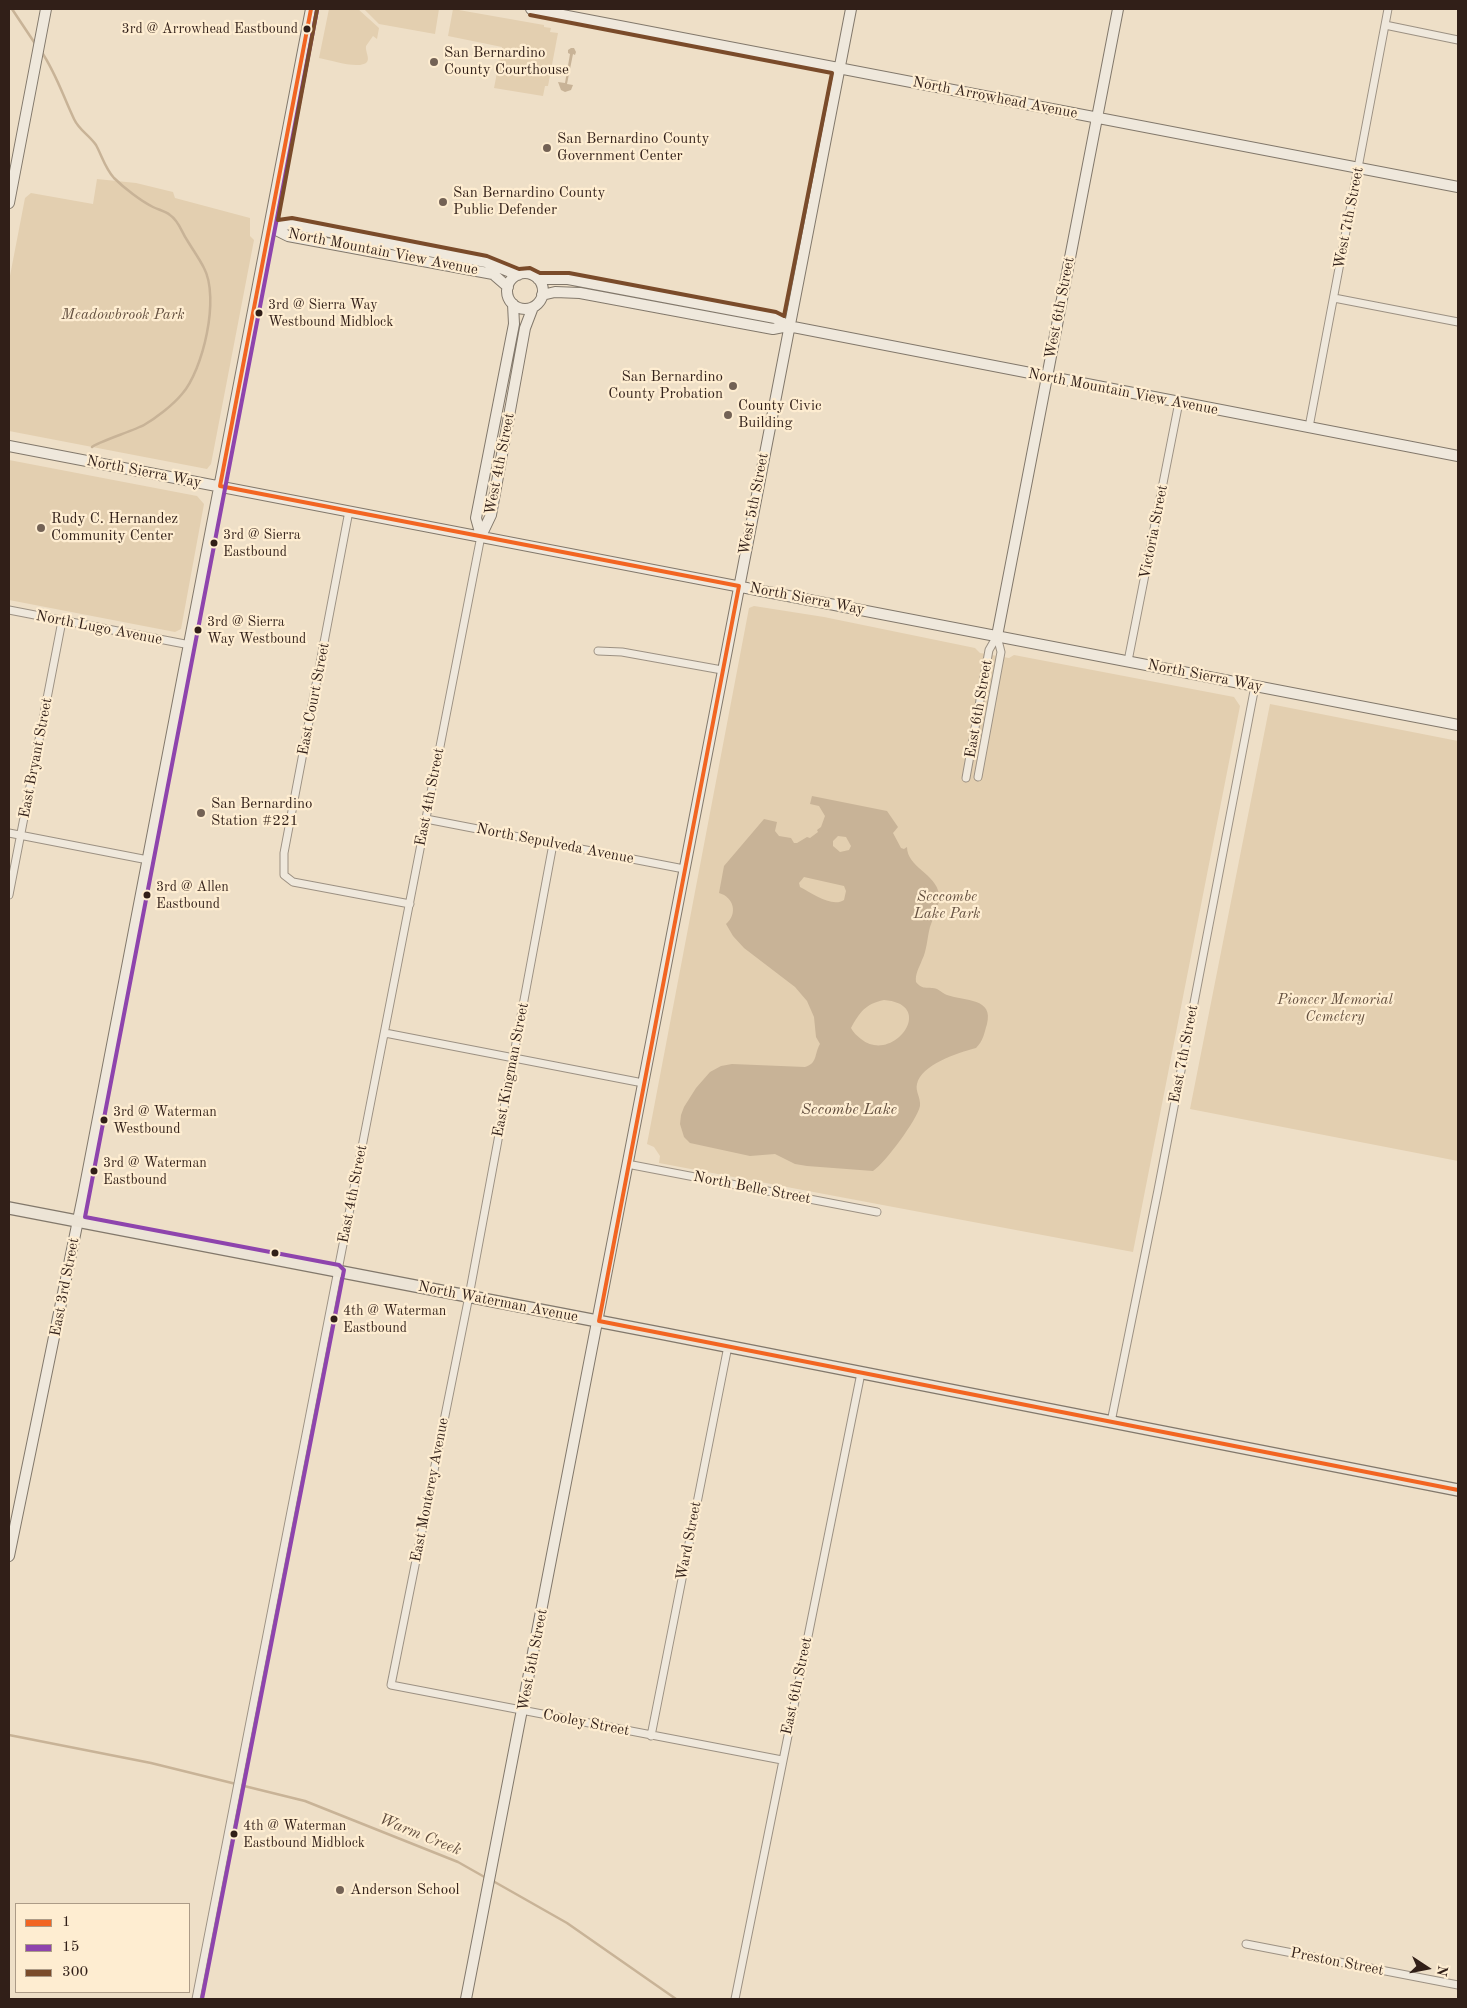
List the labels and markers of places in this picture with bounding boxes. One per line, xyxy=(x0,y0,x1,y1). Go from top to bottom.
place label: 3rd @ Arrowhead Eastbound xyxy=(122,21,298,37)
marker: 3rd @ Arrowhead Eastbound xyxy=(302,24,312,34)
place label: San Bernardino County Courthouse xyxy=(444,44,569,79)
marker: San Bernardino County Courthouse xyxy=(428,56,440,68)
place label: San Bernardino County Government Center xyxy=(557,130,709,165)
marker: San Bernardino County Government Center xyxy=(541,142,553,154)
place label: San Bernardino County Public Defender xyxy=(453,184,605,219)
marker: San Bernardino County Public Defender xyxy=(437,196,449,208)
place label: 3rd @ Sierra Way Westbound Midblock xyxy=(268,297,393,330)
marker: 3rd @ Sierra Way Westbound Midblock xyxy=(254,308,264,318)
place label: San Bernardino County Probation xyxy=(608,368,723,403)
marker: San Bernardino County Probation xyxy=(727,380,739,392)
place label: County Civic Building xyxy=(738,397,822,432)
marker: County Civic Building xyxy=(722,409,734,421)
place label: Rudy C. Hernandez Community Center xyxy=(51,510,178,545)
marker: Rudy C. Hernandez Community Center xyxy=(35,522,47,534)
place label: 3rd @ Sierra Eastbound xyxy=(223,527,301,560)
marker: 3rd @ Sierra Eastbound xyxy=(209,538,219,548)
place label: 3rd @ Sierra Way Westbound xyxy=(207,614,306,646)
marker: 3rd @ Sierra Way Westbound xyxy=(193,625,203,635)
place label: San Bernardino Station #221 xyxy=(211,795,312,830)
marker: San Bernardino Station #221 xyxy=(195,807,207,819)
place label: 3rd @ Allen Eastbound xyxy=(156,879,229,912)
marker: 3rd @ Allen Eastbound xyxy=(142,890,152,900)
place label: 3rd @ Waterman Westbound xyxy=(113,1104,217,1136)
marker: 3rd @ Waterman Westbound xyxy=(99,1115,109,1125)
place label: 3rd @ Waterman Eastbound xyxy=(103,1155,207,1188)
marker: 3rd @ Waterman Eastbound xyxy=(89,1166,99,1176)
unlabelled marker xyxy=(270,1248,280,1258)
place label: 4th @ Waterman Eastbound xyxy=(343,1303,446,1335)
marker: 4th @ Waterman Eastbound xyxy=(329,1314,339,1324)
place label: 4th @ Waterman Eastbound Midblock xyxy=(243,1818,365,1850)
marker: 4th @ Waterman Eastbound Midblock xyxy=(229,1829,239,1839)
place label: Anderson School xyxy=(350,1881,460,1899)
marker: Anderson School xyxy=(334,1884,346,1896)

